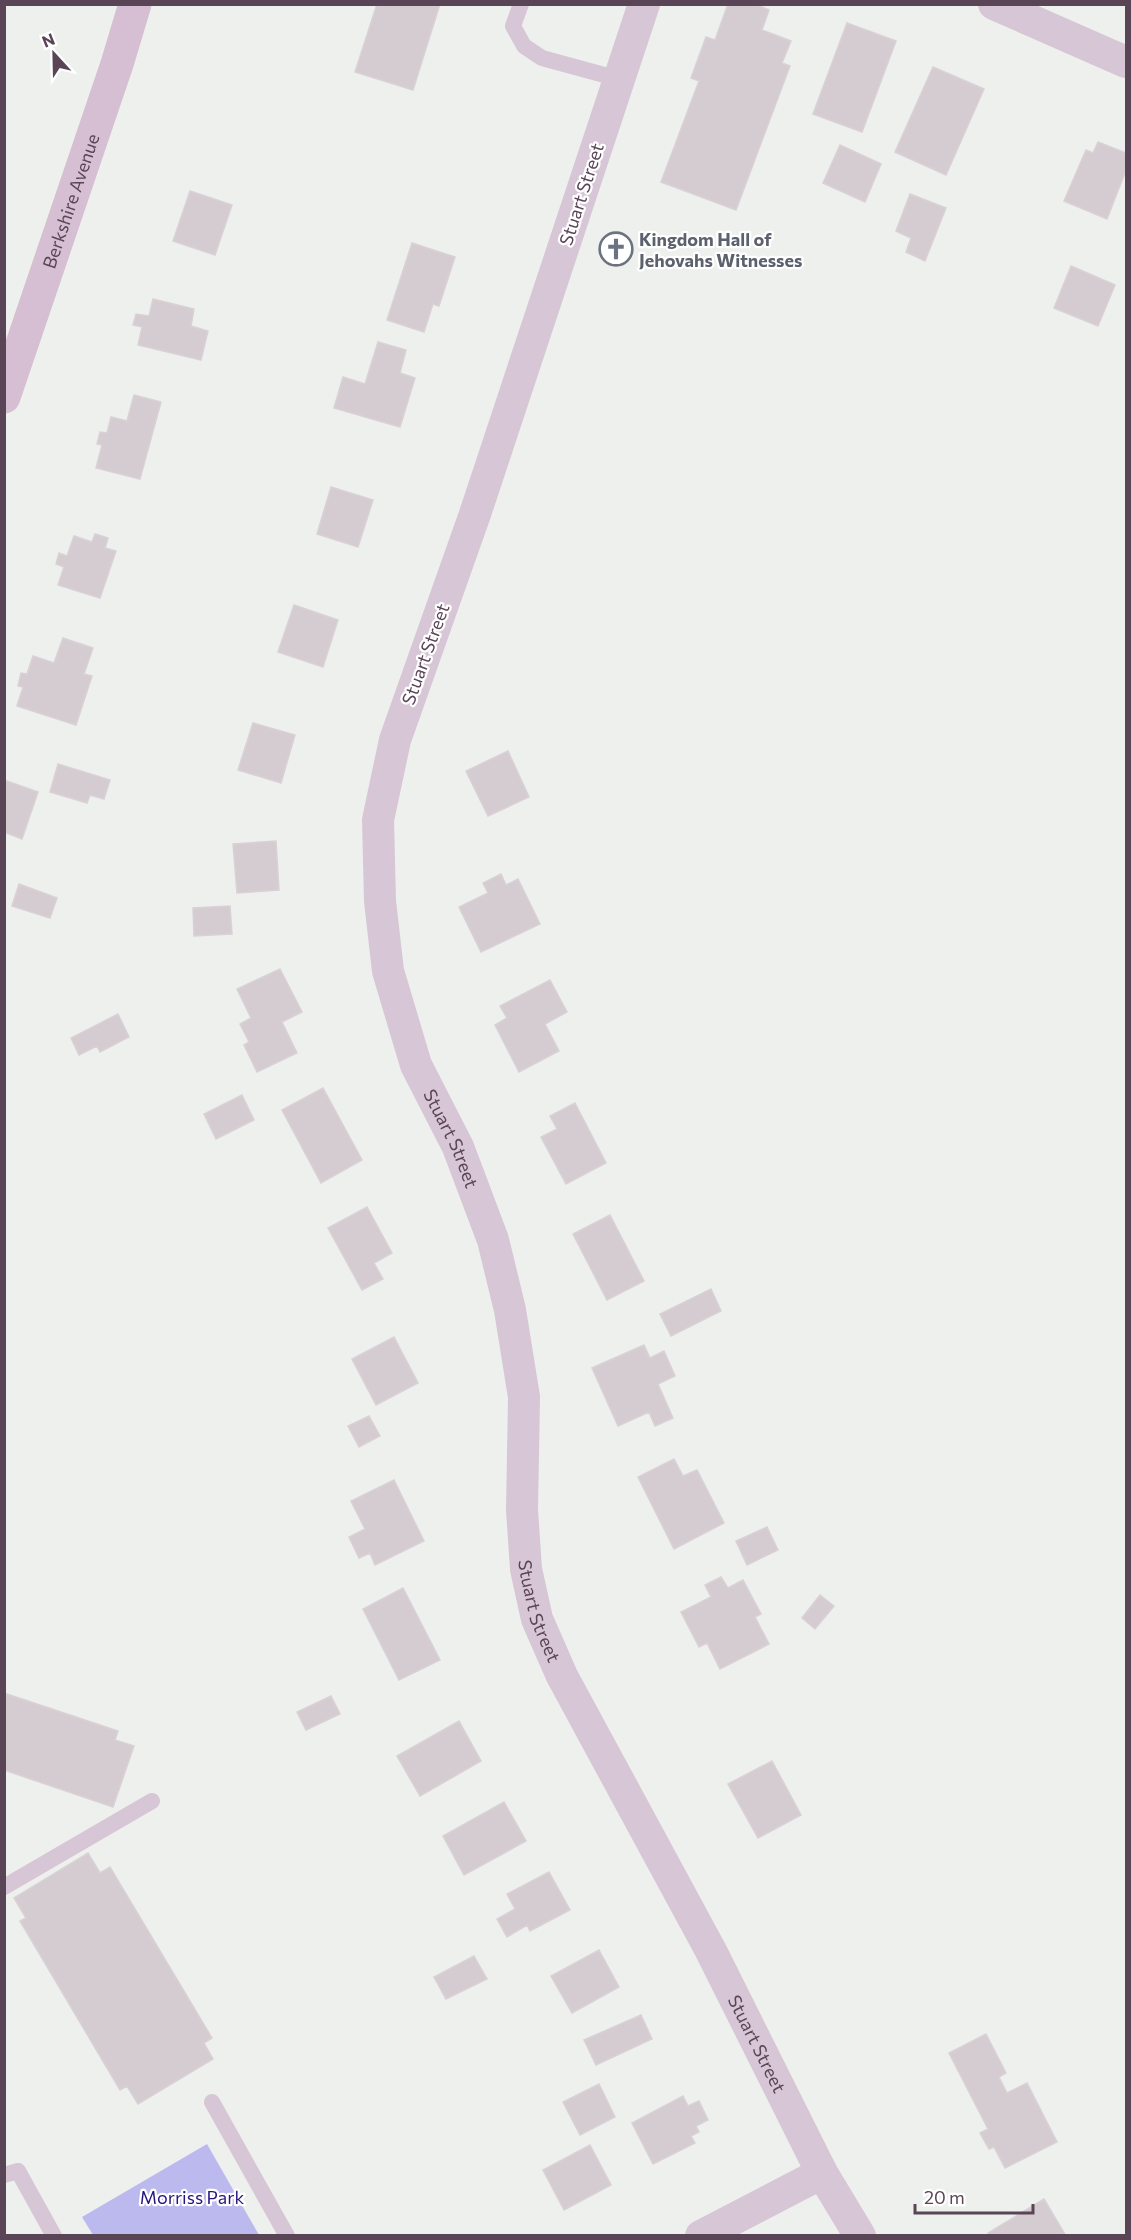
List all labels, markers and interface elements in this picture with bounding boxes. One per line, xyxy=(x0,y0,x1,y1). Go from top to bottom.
north arrow xyxy=(24,24,84,84)
text: N xyxy=(39,29,57,51)
street label: Berkshire Avenue xyxy=(37,131,104,271)
street label: Stuart Street xyxy=(554,140,608,248)
place label: Kingdom Hall of Jehovahs Witnesses xyxy=(639,228,802,271)
church icon: Kingdom Hall of Jehovahs Witnesses xyxy=(598,231,634,267)
street label: Stuart Street xyxy=(397,600,453,708)
street label: Stuart Street xyxy=(419,1085,483,1191)
street label: Stuart Street xyxy=(514,1559,565,1665)
street label: Stuart Street xyxy=(724,1991,791,2096)
scale bar xyxy=(915,2177,1034,2215)
park label: Morriss Park xyxy=(140,2186,244,2208)
text: 20 m xyxy=(924,2186,965,2208)

